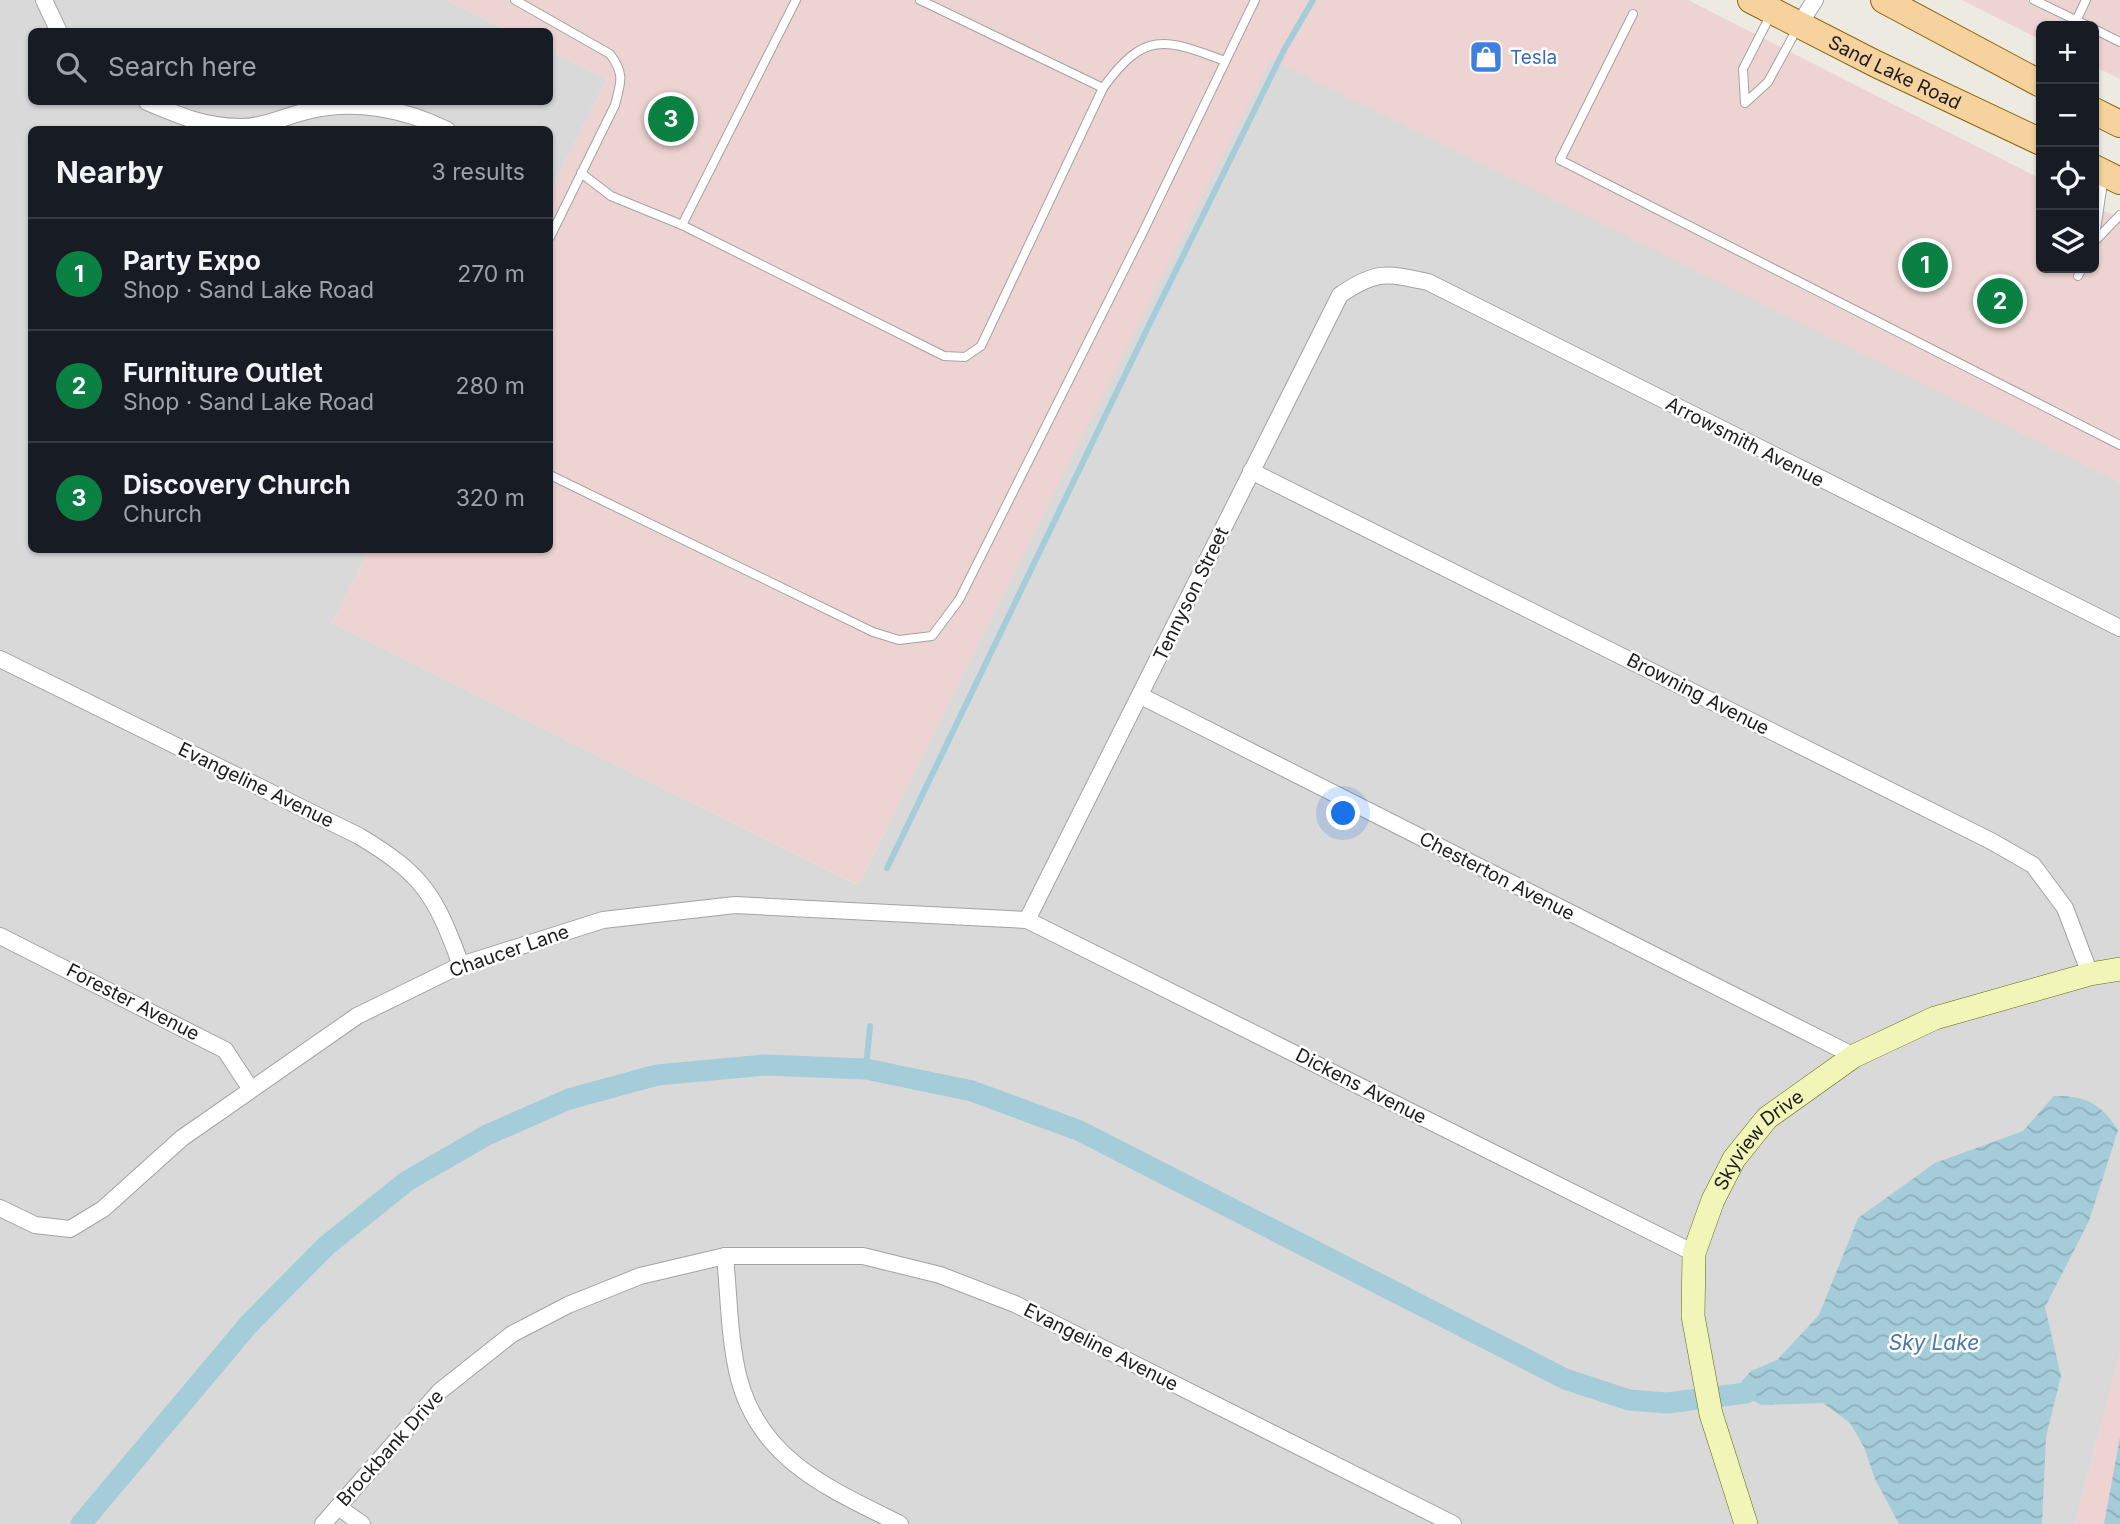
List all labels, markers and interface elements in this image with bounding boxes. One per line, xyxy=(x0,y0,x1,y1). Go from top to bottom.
map controls xyxy=(2036,21,2099,273)
button: + xyxy=(2036,21,2099,84)
search box xyxy=(28,28,553,105)
street label: Sand Lake Road xyxy=(1825,30,1965,114)
shop icon: Tesla xyxy=(1467,38,1505,76)
place label: Tesla xyxy=(1510,46,1557,69)
icon: search xyxy=(52,48,90,86)
text: Search here xyxy=(108,51,257,82)
button: − xyxy=(2036,84,2099,147)
pin: 3 xyxy=(648,93,694,145)
button: locate xyxy=(2036,147,2099,210)
text: Nearby xyxy=(56,154,164,190)
text: 3 results xyxy=(432,158,525,186)
button: layers xyxy=(2036,210,2099,273)
pin: 1 xyxy=(1902,239,1948,291)
text: Party Expo xyxy=(123,245,261,276)
text: 1 xyxy=(74,260,84,288)
text: 270 m xyxy=(457,260,525,288)
pin: 2 xyxy=(1977,275,2023,327)
text: Shop · Sand Lake Road xyxy=(123,276,374,304)
text: Furniture Outlet xyxy=(123,357,323,388)
text: 2 xyxy=(72,372,86,400)
text: 280 m xyxy=(456,372,525,400)
text: Shop · Sand Lake Road xyxy=(123,388,374,416)
street label: Arrowsmith Avenue xyxy=(1662,392,1828,492)
text: Discovery Church xyxy=(123,469,351,500)
text: 3 xyxy=(72,484,86,512)
text: 320 m xyxy=(456,484,525,512)
text: Church xyxy=(123,500,202,528)
street label: Tennyson Street xyxy=(1149,523,1233,665)
street label: Browning Avenue xyxy=(1623,648,1773,740)
street label: Evangeline Avenue xyxy=(174,737,338,833)
your location xyxy=(1326,796,1360,830)
street label: Chesterton Avenue xyxy=(1415,827,1579,925)
street label: Chaucer Lane xyxy=(446,920,572,982)
street label: Forester Avenue xyxy=(63,959,203,1045)
street label: Dickens Avenue xyxy=(1292,1043,1430,1129)
street label: Skyview Drive xyxy=(1709,1084,1808,1194)
street label: Evangeline Avenue xyxy=(1020,1298,1182,1396)
water label: Sky Lake xyxy=(1889,1330,1979,1355)
street label: Brockbank Drive xyxy=(332,1385,448,1511)

